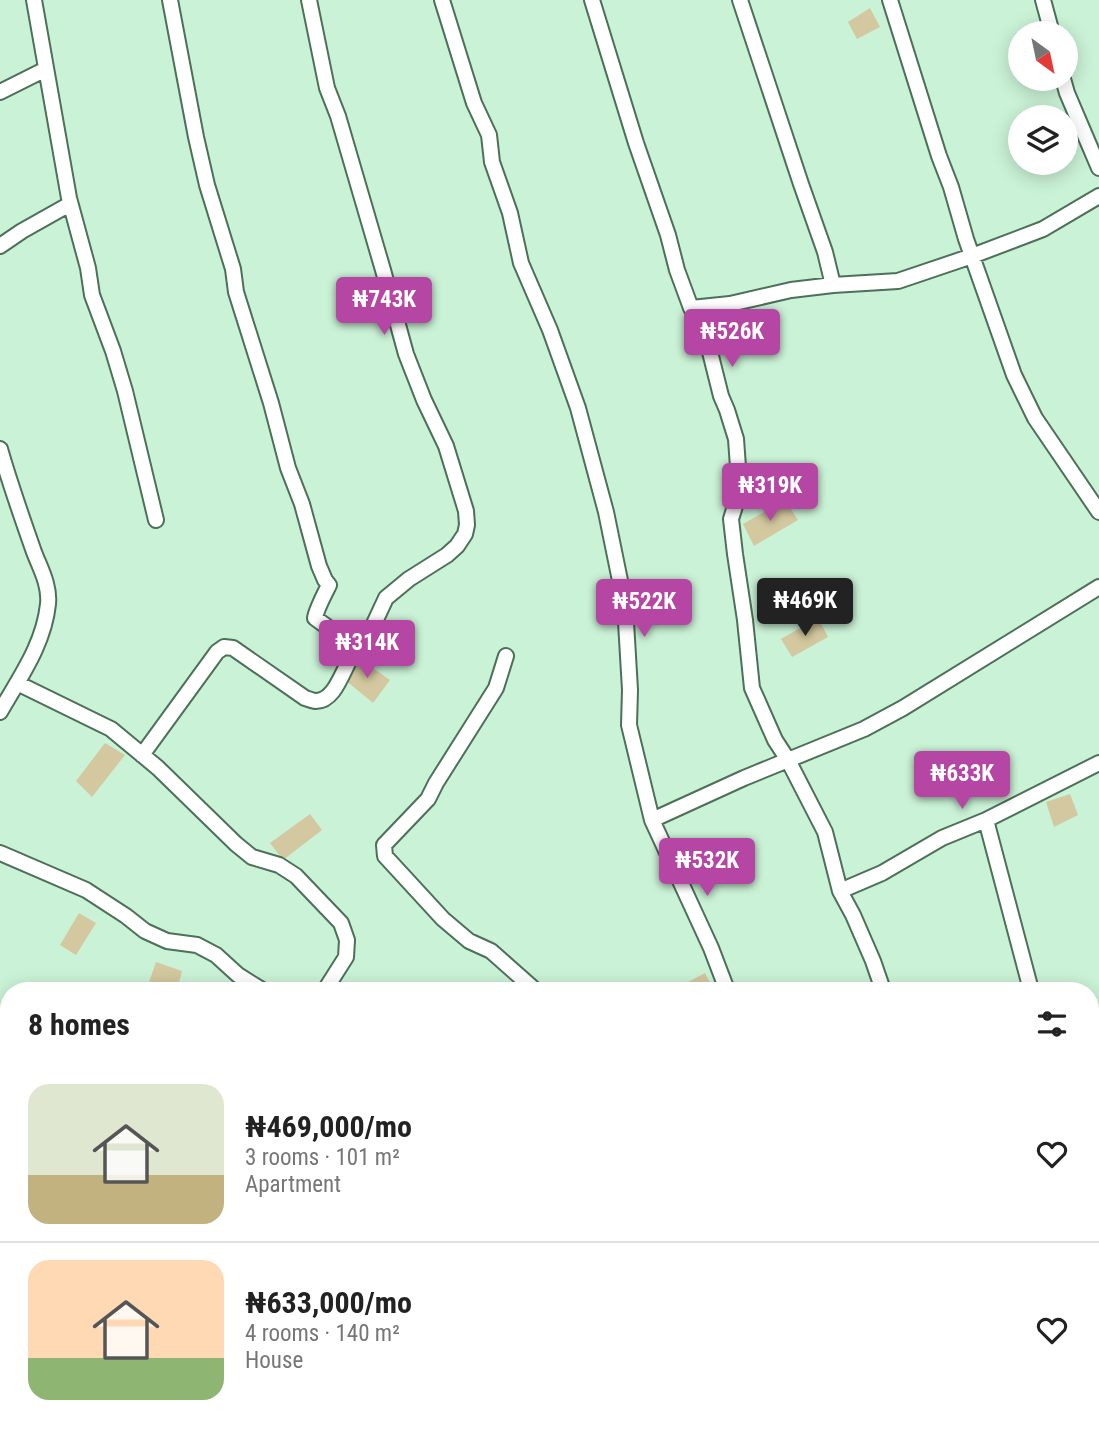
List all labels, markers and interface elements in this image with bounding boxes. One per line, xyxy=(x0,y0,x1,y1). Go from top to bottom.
north arrow xyxy=(1008,21,1078,91)
map controls xyxy=(1008,21,1078,175)
button: layers xyxy=(1008,105,1078,175)
pin: ₦743K xyxy=(335,278,433,337)
text: ₦743K xyxy=(352,286,416,313)
pin: ₦526K xyxy=(683,310,781,369)
text: ₦526K xyxy=(700,318,764,345)
pin: ₦319K xyxy=(721,463,819,523)
text: ₦319K xyxy=(738,472,802,499)
pin: ₦469K xyxy=(756,578,854,638)
pin: ₦522K xyxy=(595,580,693,639)
text: ₦469K xyxy=(773,587,837,614)
text: ₦522K xyxy=(612,588,676,615)
pin: ₦314K xyxy=(318,620,416,680)
text: ₦314K xyxy=(335,629,399,656)
pin: ₦633K xyxy=(913,752,1011,811)
text: ₦633K xyxy=(930,760,994,787)
pin: ₦532K xyxy=(658,838,756,898)
text: ₦532K xyxy=(675,847,739,874)
icon: filters xyxy=(1033,1005,1071,1043)
text: 8 homes xyxy=(28,1007,130,1042)
text: ₦469,000/mo xyxy=(245,1109,412,1144)
icon: home xyxy=(84,1112,168,1196)
icon: heart xyxy=(1033,1135,1071,1173)
text: 3 rooms · 101 m² xyxy=(245,1144,400,1171)
text: Apartment xyxy=(245,1171,341,1198)
text: ₦633,000/mo xyxy=(245,1285,412,1320)
icon: home xyxy=(84,1288,168,1372)
icon: heart xyxy=(1033,1311,1071,1349)
text: 4 rooms · 140 m² xyxy=(245,1320,400,1347)
text: House xyxy=(245,1347,303,1374)

